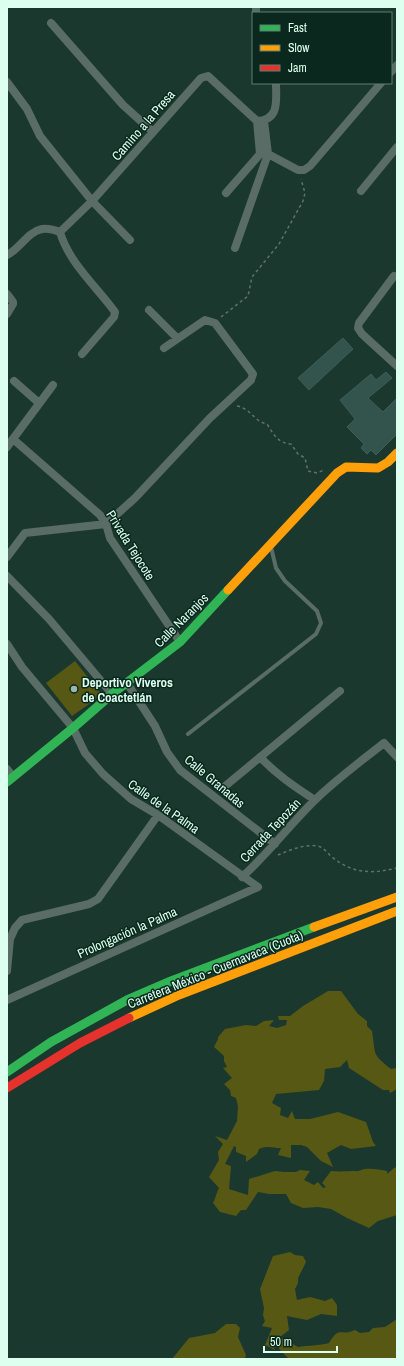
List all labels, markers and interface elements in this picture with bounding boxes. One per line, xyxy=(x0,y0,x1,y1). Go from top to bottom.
legend xyxy=(252,12,392,84)
text: Fast xyxy=(288,20,307,36)
text: Slow xyxy=(288,40,310,56)
text: Jam xyxy=(288,60,307,76)
street label: Camino a la Presa xyxy=(108,86,179,164)
street label: Privada Tejocote xyxy=(102,507,159,583)
street label: Calle Naranjos xyxy=(151,590,212,651)
place label: Deportivo Viveros de Coactetlán xyxy=(82,674,173,706)
marker: Deportivo Viveros de Coactetlán xyxy=(69,684,79,694)
street label: Calle Granadas xyxy=(181,751,249,812)
street label: Calle de la Palma xyxy=(125,775,203,837)
street label: Cerrada Tepozán xyxy=(236,795,304,866)
street label: Prolongación la Palma xyxy=(75,903,180,962)
street label: Carretera México - Cuernavaca (Cuota) xyxy=(125,926,306,1013)
scale bar xyxy=(264,1328,337,1354)
text: 50 m xyxy=(270,1334,292,1350)

